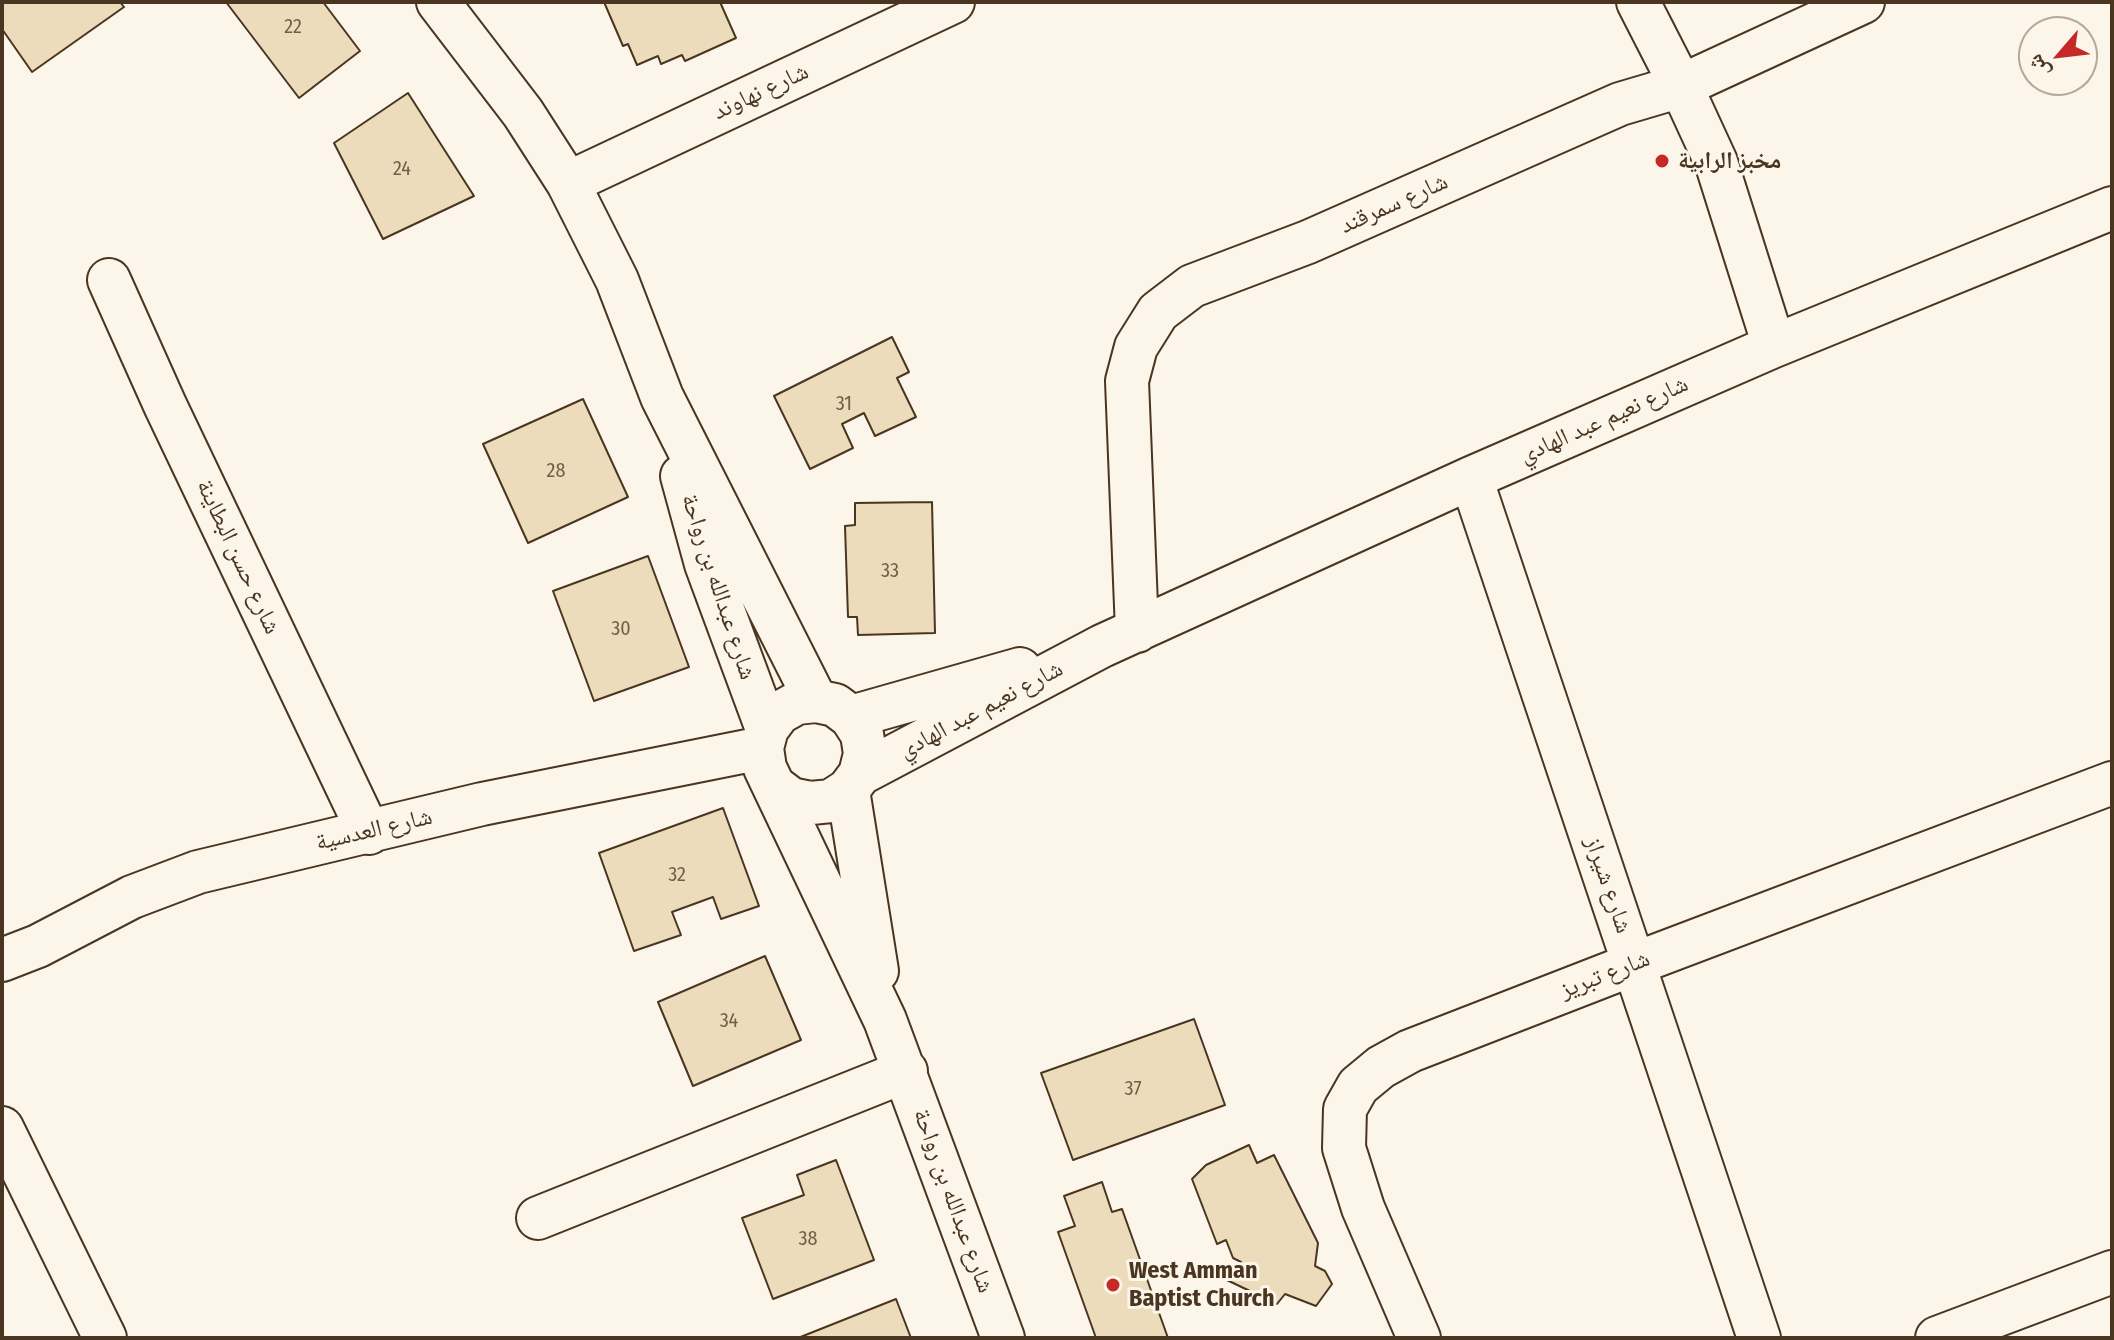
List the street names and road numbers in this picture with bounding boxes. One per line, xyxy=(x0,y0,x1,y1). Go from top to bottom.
street label: شارع نهاوند xyxy=(709,57,813,127)
street label: شارع سمرقند xyxy=(1336,167,1452,241)
street label: شارع نعيم عبد الهادي xyxy=(1515,370,1693,470)
street label: شارع حسن البطاينة xyxy=(190,475,286,639)
street label: شارع عبدالله بن رواحة xyxy=(674,491,762,683)
street label: شارع نعيم عبد الهادي xyxy=(894,655,1068,765)
street label: شارع العدسية xyxy=(313,803,435,857)
street label: شارع شيراز xyxy=(1578,833,1638,937)
street label: شارع تبريز xyxy=(1556,945,1654,1005)
street label: شارع عبدالله بن رواحة xyxy=(906,1105,1000,1297)

